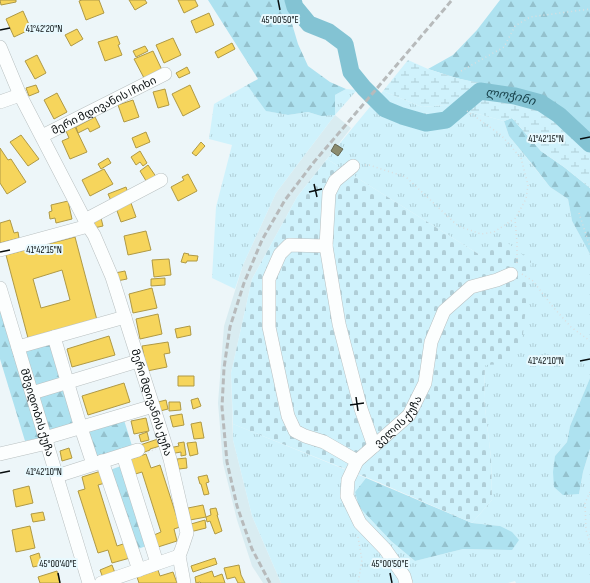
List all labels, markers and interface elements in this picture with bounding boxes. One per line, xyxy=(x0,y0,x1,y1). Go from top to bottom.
text: 45°00'50"E xyxy=(261,14,299,26)
text: 41°42'20"N xyxy=(26,23,62,35)
street label: მერი მდივანის I ჩიხი xyxy=(49,74,158,137)
water label: ლოჭინი xyxy=(484,85,538,109)
text: 41°42'15"N xyxy=(528,133,564,145)
text: 41°42'15"N xyxy=(26,244,62,256)
street label: მერი მდივანის ქუჩა xyxy=(128,347,175,458)
text: 41°42'10"N xyxy=(528,355,564,367)
street label: მშვიდობის ქუჩა xyxy=(18,367,56,458)
street label: ველის ქუჩა xyxy=(372,394,425,450)
text: 41°42'10"N xyxy=(26,466,62,478)
text: 45°00'40"E xyxy=(39,558,77,570)
text: 45°00'50"E xyxy=(371,558,409,570)

